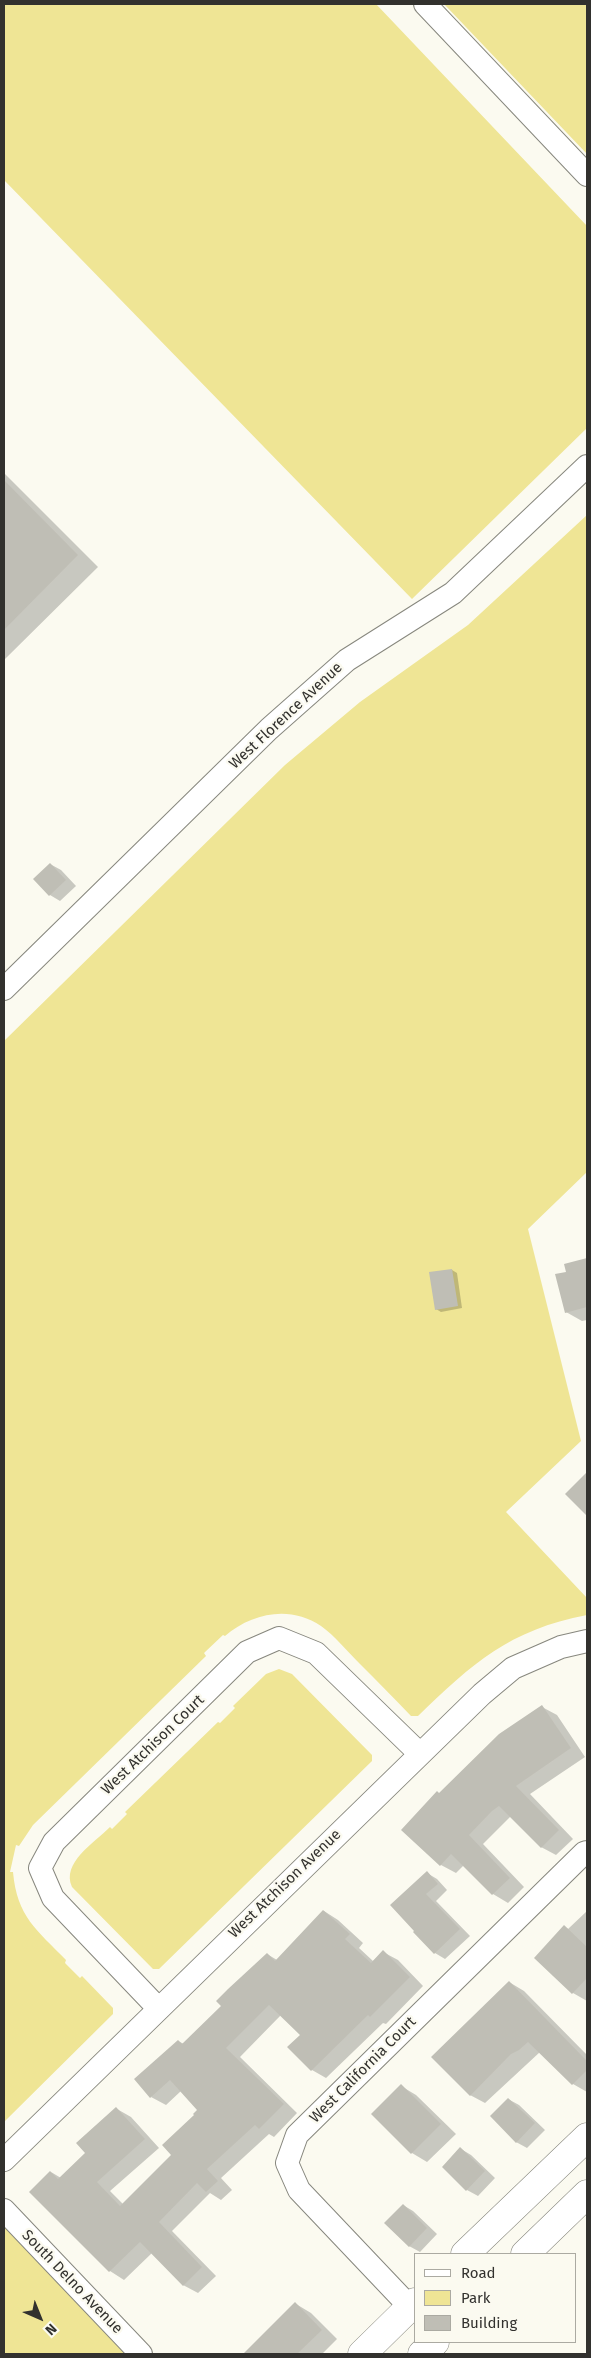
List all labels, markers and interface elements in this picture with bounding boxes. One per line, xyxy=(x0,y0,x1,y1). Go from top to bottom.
street label: West Florence Avenue xyxy=(226,659,346,773)
street label: West Atchison Court xyxy=(98,1691,208,1799)
street label: West Atchison Avenue xyxy=(225,1826,345,1942)
street label: West California Court xyxy=(306,2013,420,2127)
street label: South Delno Avenue xyxy=(18,2226,126,2338)
legend xyxy=(414,2253,576,2343)
text: Road xyxy=(461,2264,496,2282)
text: Park xyxy=(461,2289,491,2307)
north arrow xyxy=(15,2293,65,2343)
text: Building xyxy=(461,2314,517,2332)
text: N xyxy=(42,2320,60,2338)

